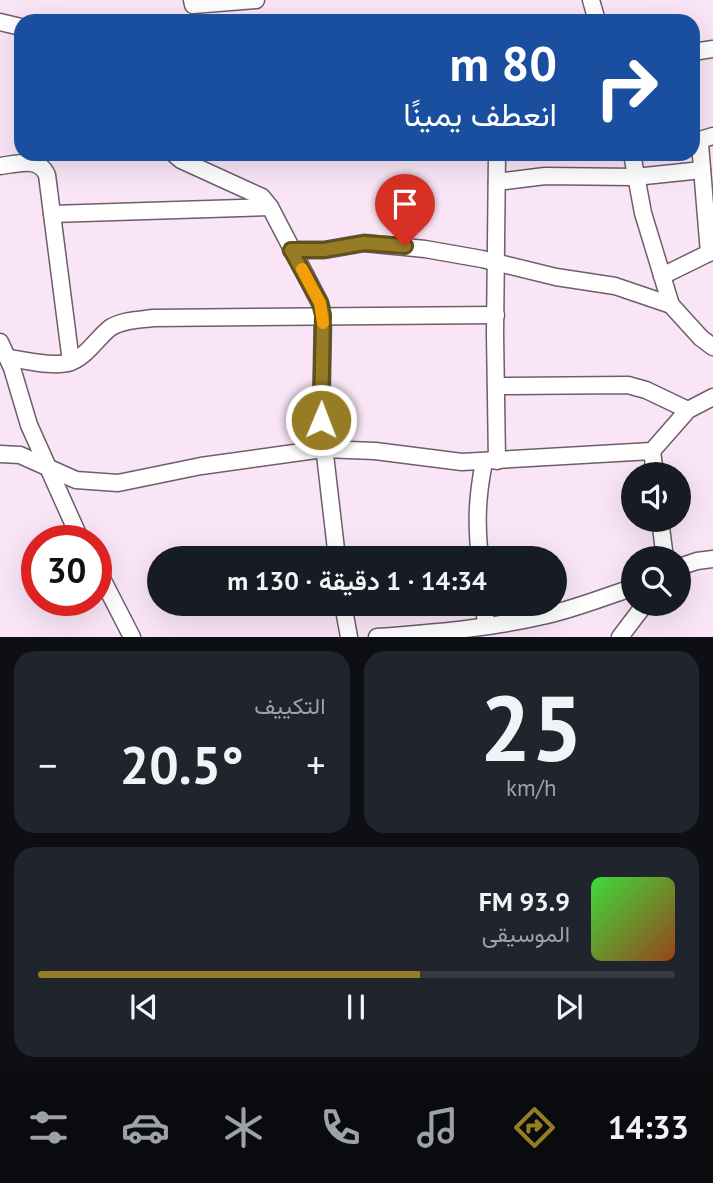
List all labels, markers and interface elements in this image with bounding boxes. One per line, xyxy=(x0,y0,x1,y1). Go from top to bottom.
text: 80 m xyxy=(450,31,557,95)
icon: right xyxy=(581,42,672,133)
text: انعطف يمينًا xyxy=(403,93,557,135)
pin xyxy=(375,174,435,246)
icon: arrive xyxy=(386,185,424,223)
position arrow xyxy=(284,383,358,457)
map controls xyxy=(621,462,691,616)
button: sound xyxy=(621,462,691,532)
speed limit sign: 30 xyxy=(21,525,112,616)
button: search xyxy=(621,546,691,616)
text: 14:34 · 1 دقيقة · 130 m xyxy=(227,564,487,597)
text: 25 xyxy=(480,668,583,786)
text: التكييف xyxy=(254,691,326,720)
text: 20.5° xyxy=(120,731,244,798)
text: − xyxy=(38,740,57,789)
text: + xyxy=(306,740,326,789)
text: km/h xyxy=(506,773,556,802)
text: 93.9 FM xyxy=(479,885,570,918)
text: الموسيقى xyxy=(482,919,570,948)
icon: previous xyxy=(125,988,163,1026)
icon: pause xyxy=(337,988,375,1026)
icon: next xyxy=(550,988,588,1026)
icon: filters xyxy=(24,1103,73,1152)
icon: car xyxy=(121,1103,170,1152)
icon: climate xyxy=(219,1103,268,1152)
icon: phone xyxy=(316,1103,365,1152)
icon: music xyxy=(413,1103,462,1152)
icon: directions xyxy=(510,1103,559,1152)
text: 14:33 xyxy=(608,1106,689,1148)

